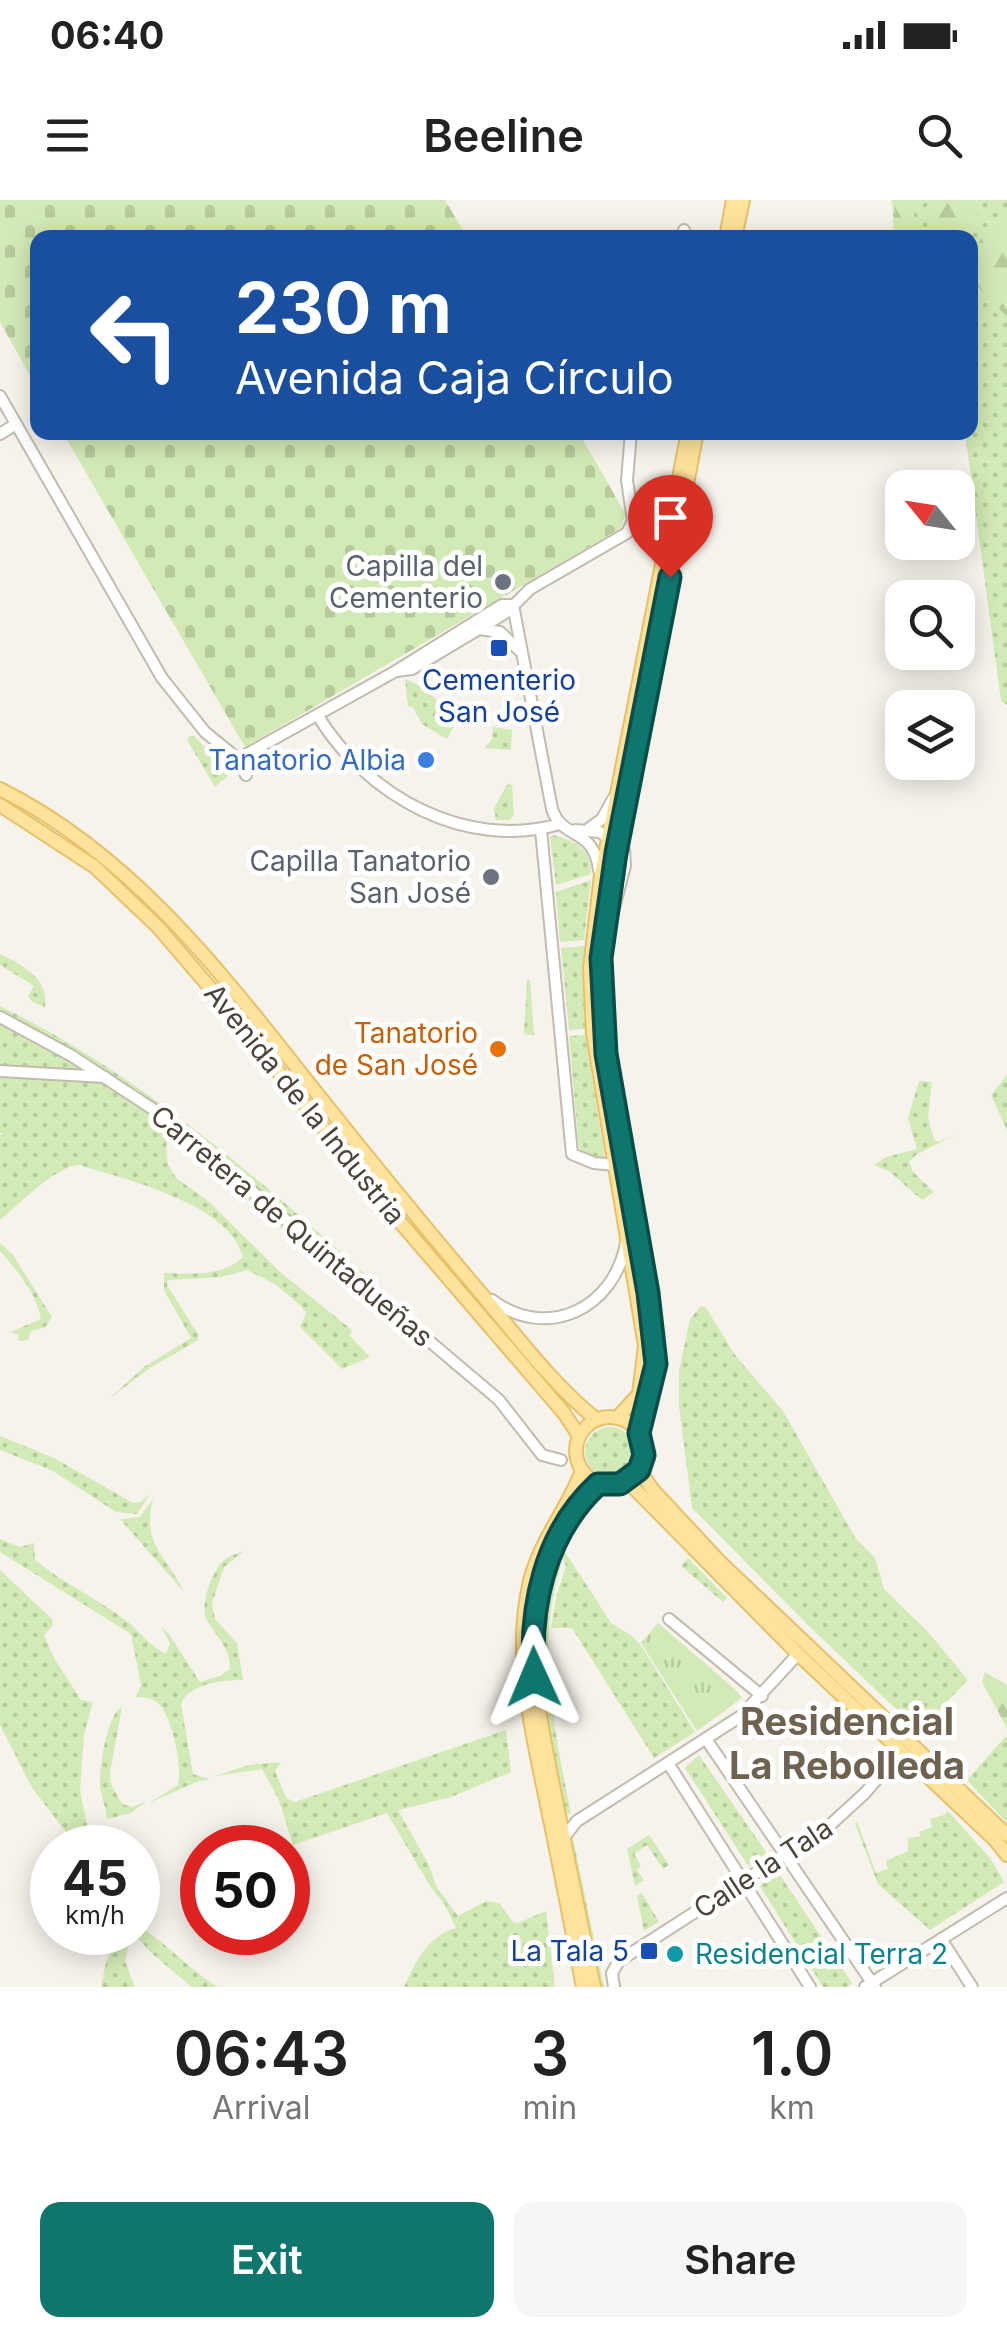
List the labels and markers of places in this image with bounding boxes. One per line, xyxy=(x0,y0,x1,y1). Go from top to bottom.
pin xyxy=(628,475,713,578)
place label: Capilla del Cementerio xyxy=(329,549,483,615)
marker: Capilla del Cementerio xyxy=(492,571,514,593)
marker: Cementerio San José xyxy=(488,637,510,659)
place label: Cementerio San José xyxy=(422,663,576,729)
place label: Tanatorio Albia xyxy=(208,743,406,777)
marker: Tanatorio Albia xyxy=(415,749,437,771)
place label: Capilla Tanatorio San José xyxy=(250,844,471,910)
marker: Capilla Tanatorio San José xyxy=(480,866,502,888)
place label: Tanatorio de San José xyxy=(315,1016,478,1082)
marker: Tanatorio de San José xyxy=(487,1038,509,1060)
place label: La Tala 5 xyxy=(510,1934,629,1968)
place label: Residencial Terra 2 xyxy=(695,1937,948,1971)
marker: La Tala 5 xyxy=(638,1940,660,1962)
marker: Residencial Terra 2 xyxy=(664,1943,686,1965)

